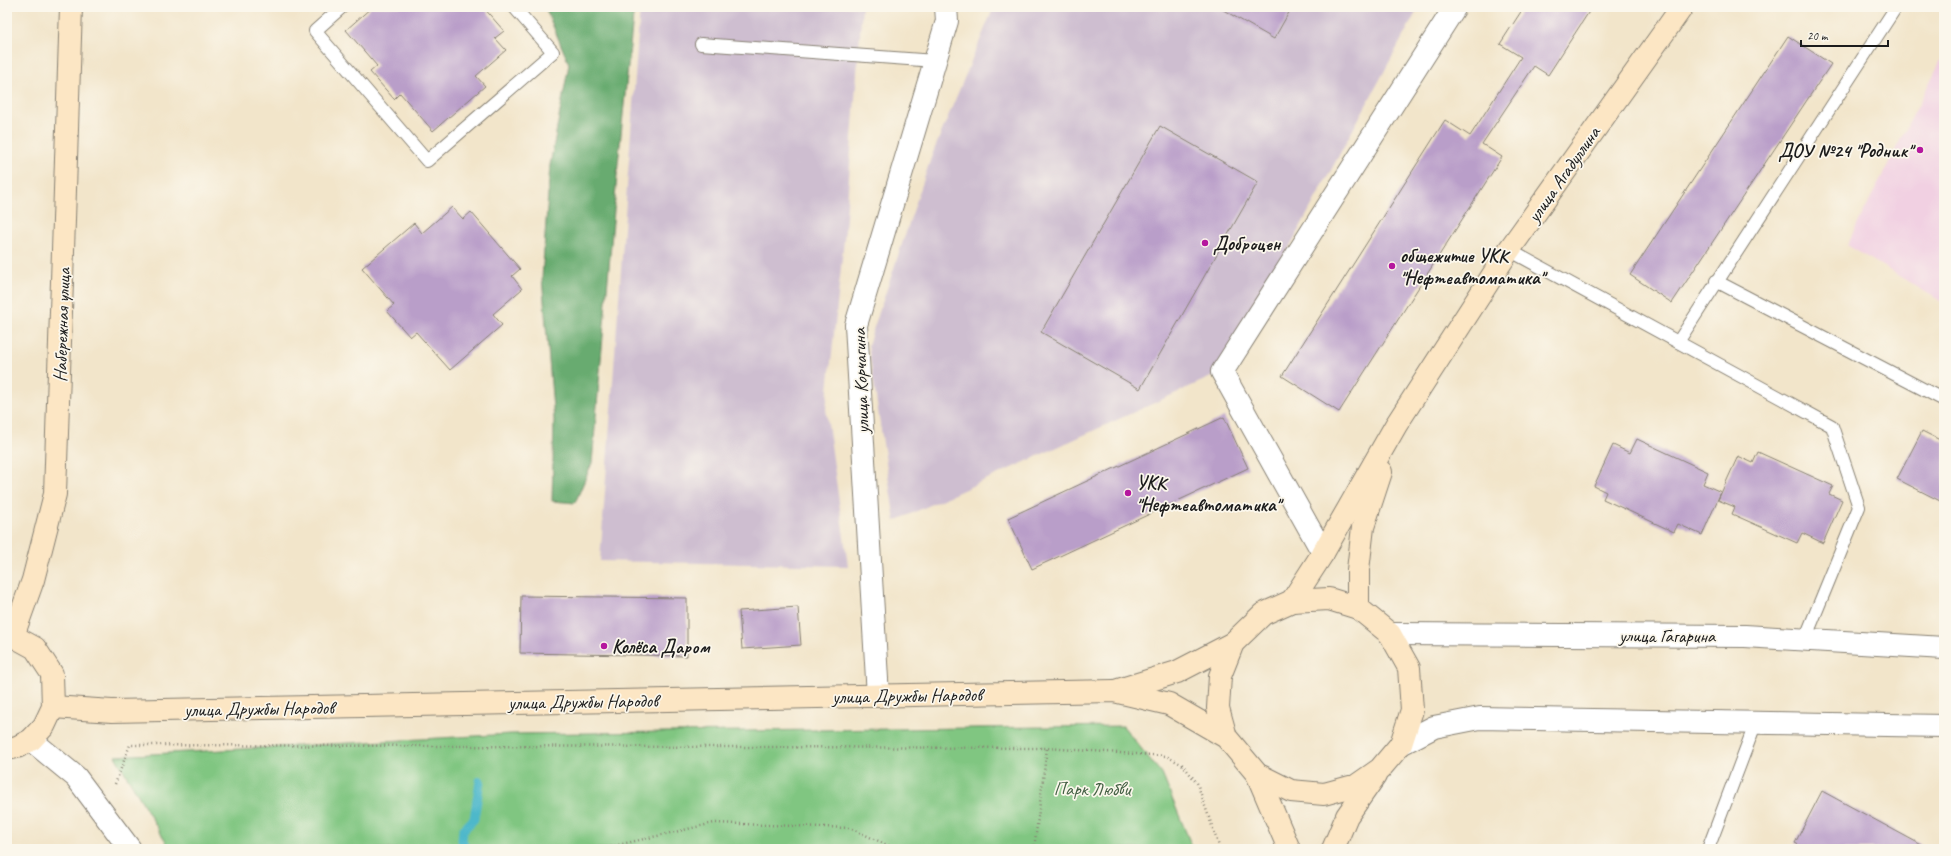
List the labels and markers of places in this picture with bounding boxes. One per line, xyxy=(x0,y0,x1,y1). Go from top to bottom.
place label: ДОУ №24 "Родник" xyxy=(1778,139,1916,163)
marker: ДОУ №24 "Родник" xyxy=(1915,145,1925,155)
place label: Доброцен xyxy=(1213,232,1282,256)
marker: Доброцен xyxy=(1200,238,1210,248)
place label: общежитие УКК "Нефтеавтоматика" xyxy=(1400,244,1549,290)
marker: общежитие УКК "Нефтеавтоматика" xyxy=(1387,261,1397,271)
place label: УКК "Нефтеавтоматика" xyxy=(1136,471,1285,517)
marker: УКК "Нефтеавтоматика" xyxy=(1123,488,1133,498)
place label: Колёса Даром xyxy=(612,635,711,659)
marker: Колёса Даром xyxy=(599,641,609,651)

